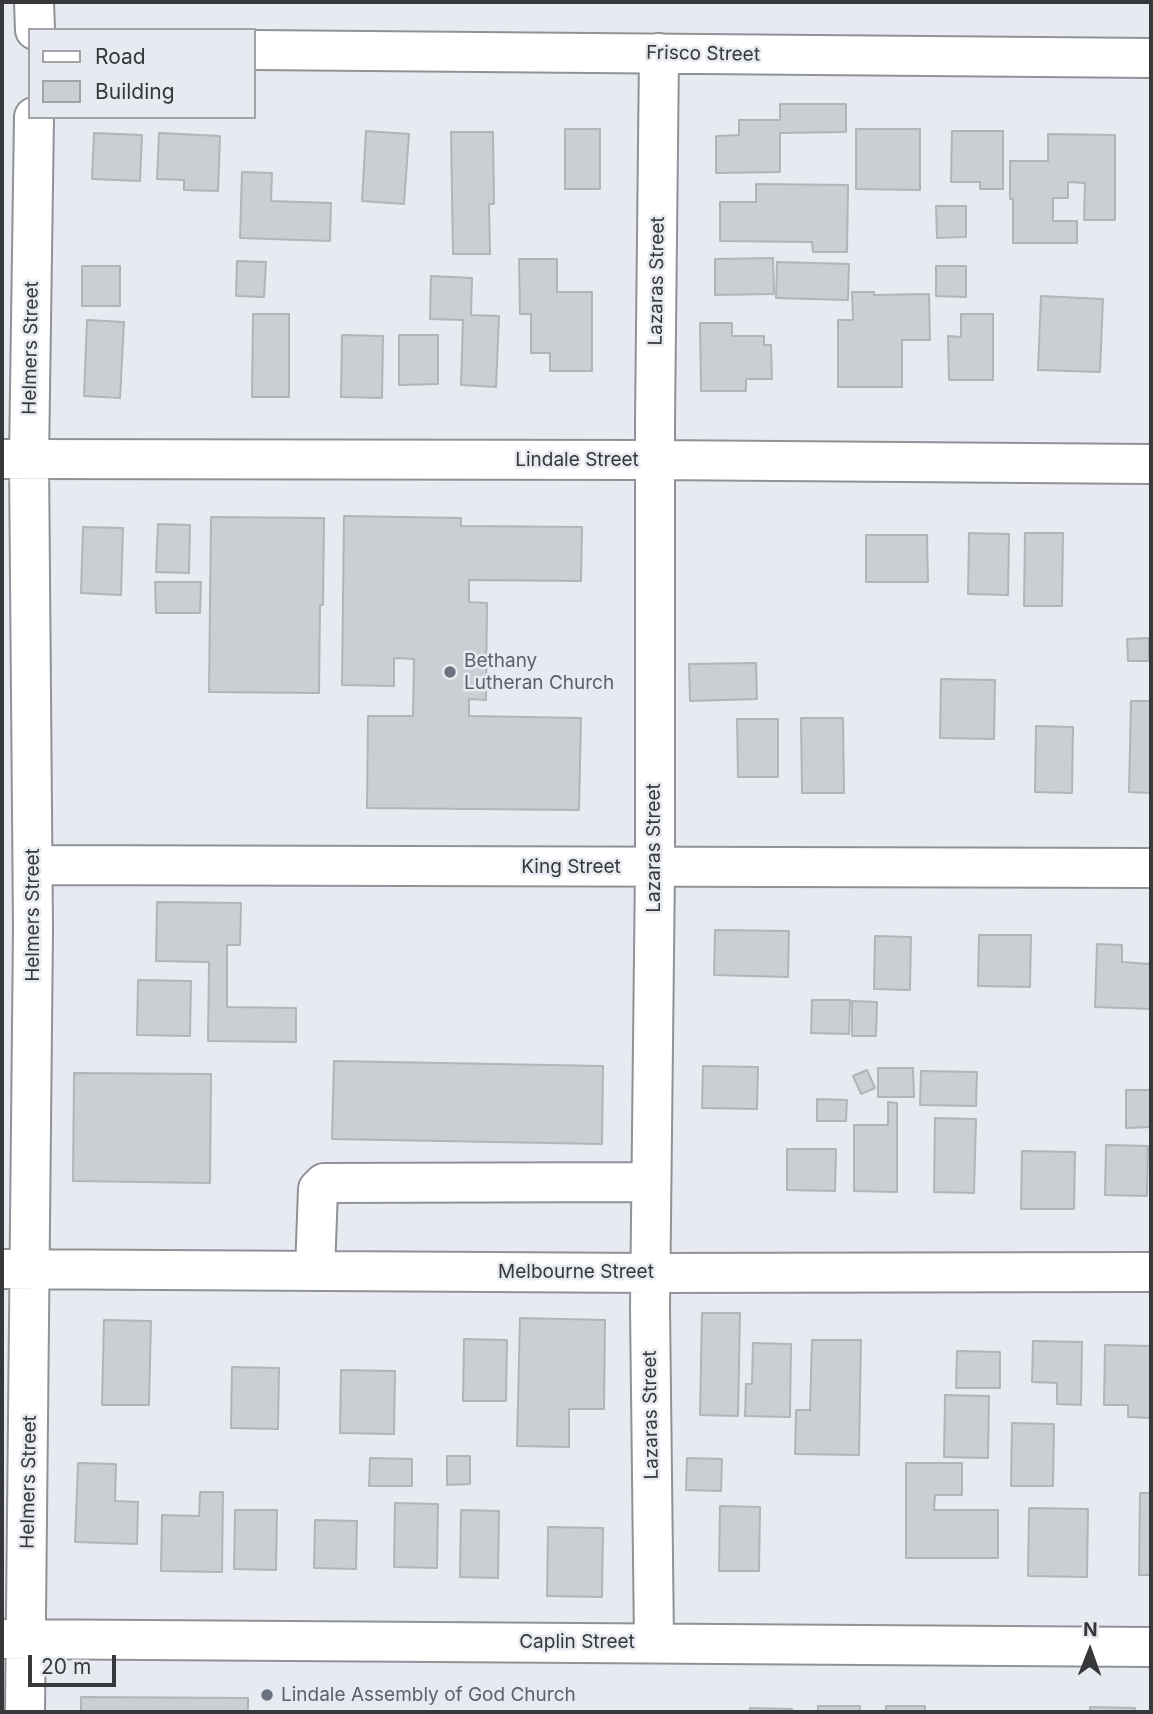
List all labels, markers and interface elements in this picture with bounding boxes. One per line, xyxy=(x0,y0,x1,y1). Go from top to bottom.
legend xyxy=(28,28,256,119)
street label: Frisco Street xyxy=(646,42,760,66)
text: Road xyxy=(95,44,146,69)
text: Building xyxy=(95,79,175,104)
street label: Lazaras Street xyxy=(644,216,670,346)
street label: Helmers Street xyxy=(18,281,44,415)
street label: Lindale Street xyxy=(515,449,639,471)
place label: Bethany Lutheran Church xyxy=(464,650,614,694)
marker: Bethany Lutheran Church xyxy=(442,664,458,680)
street label: Lazaras Street xyxy=(643,783,665,913)
street label: Helmers Street xyxy=(22,848,44,982)
street label: King Street xyxy=(521,856,621,878)
street label: Melbourne Street xyxy=(498,1261,654,1283)
street label: Lazaras Street xyxy=(638,1350,664,1480)
street label: Helmers Street xyxy=(16,1415,42,1549)
north arrow xyxy=(1055,1616,1125,1686)
text: N xyxy=(1083,1618,1098,1641)
street label: Caplin Street xyxy=(519,1631,635,1653)
scale bar xyxy=(32,1640,119,1684)
text: 20 m xyxy=(41,1654,91,1679)
place label: Lindale Assembly of God Church xyxy=(281,1684,576,1706)
marker: Lindale Assembly of God Church xyxy=(259,1687,275,1703)

